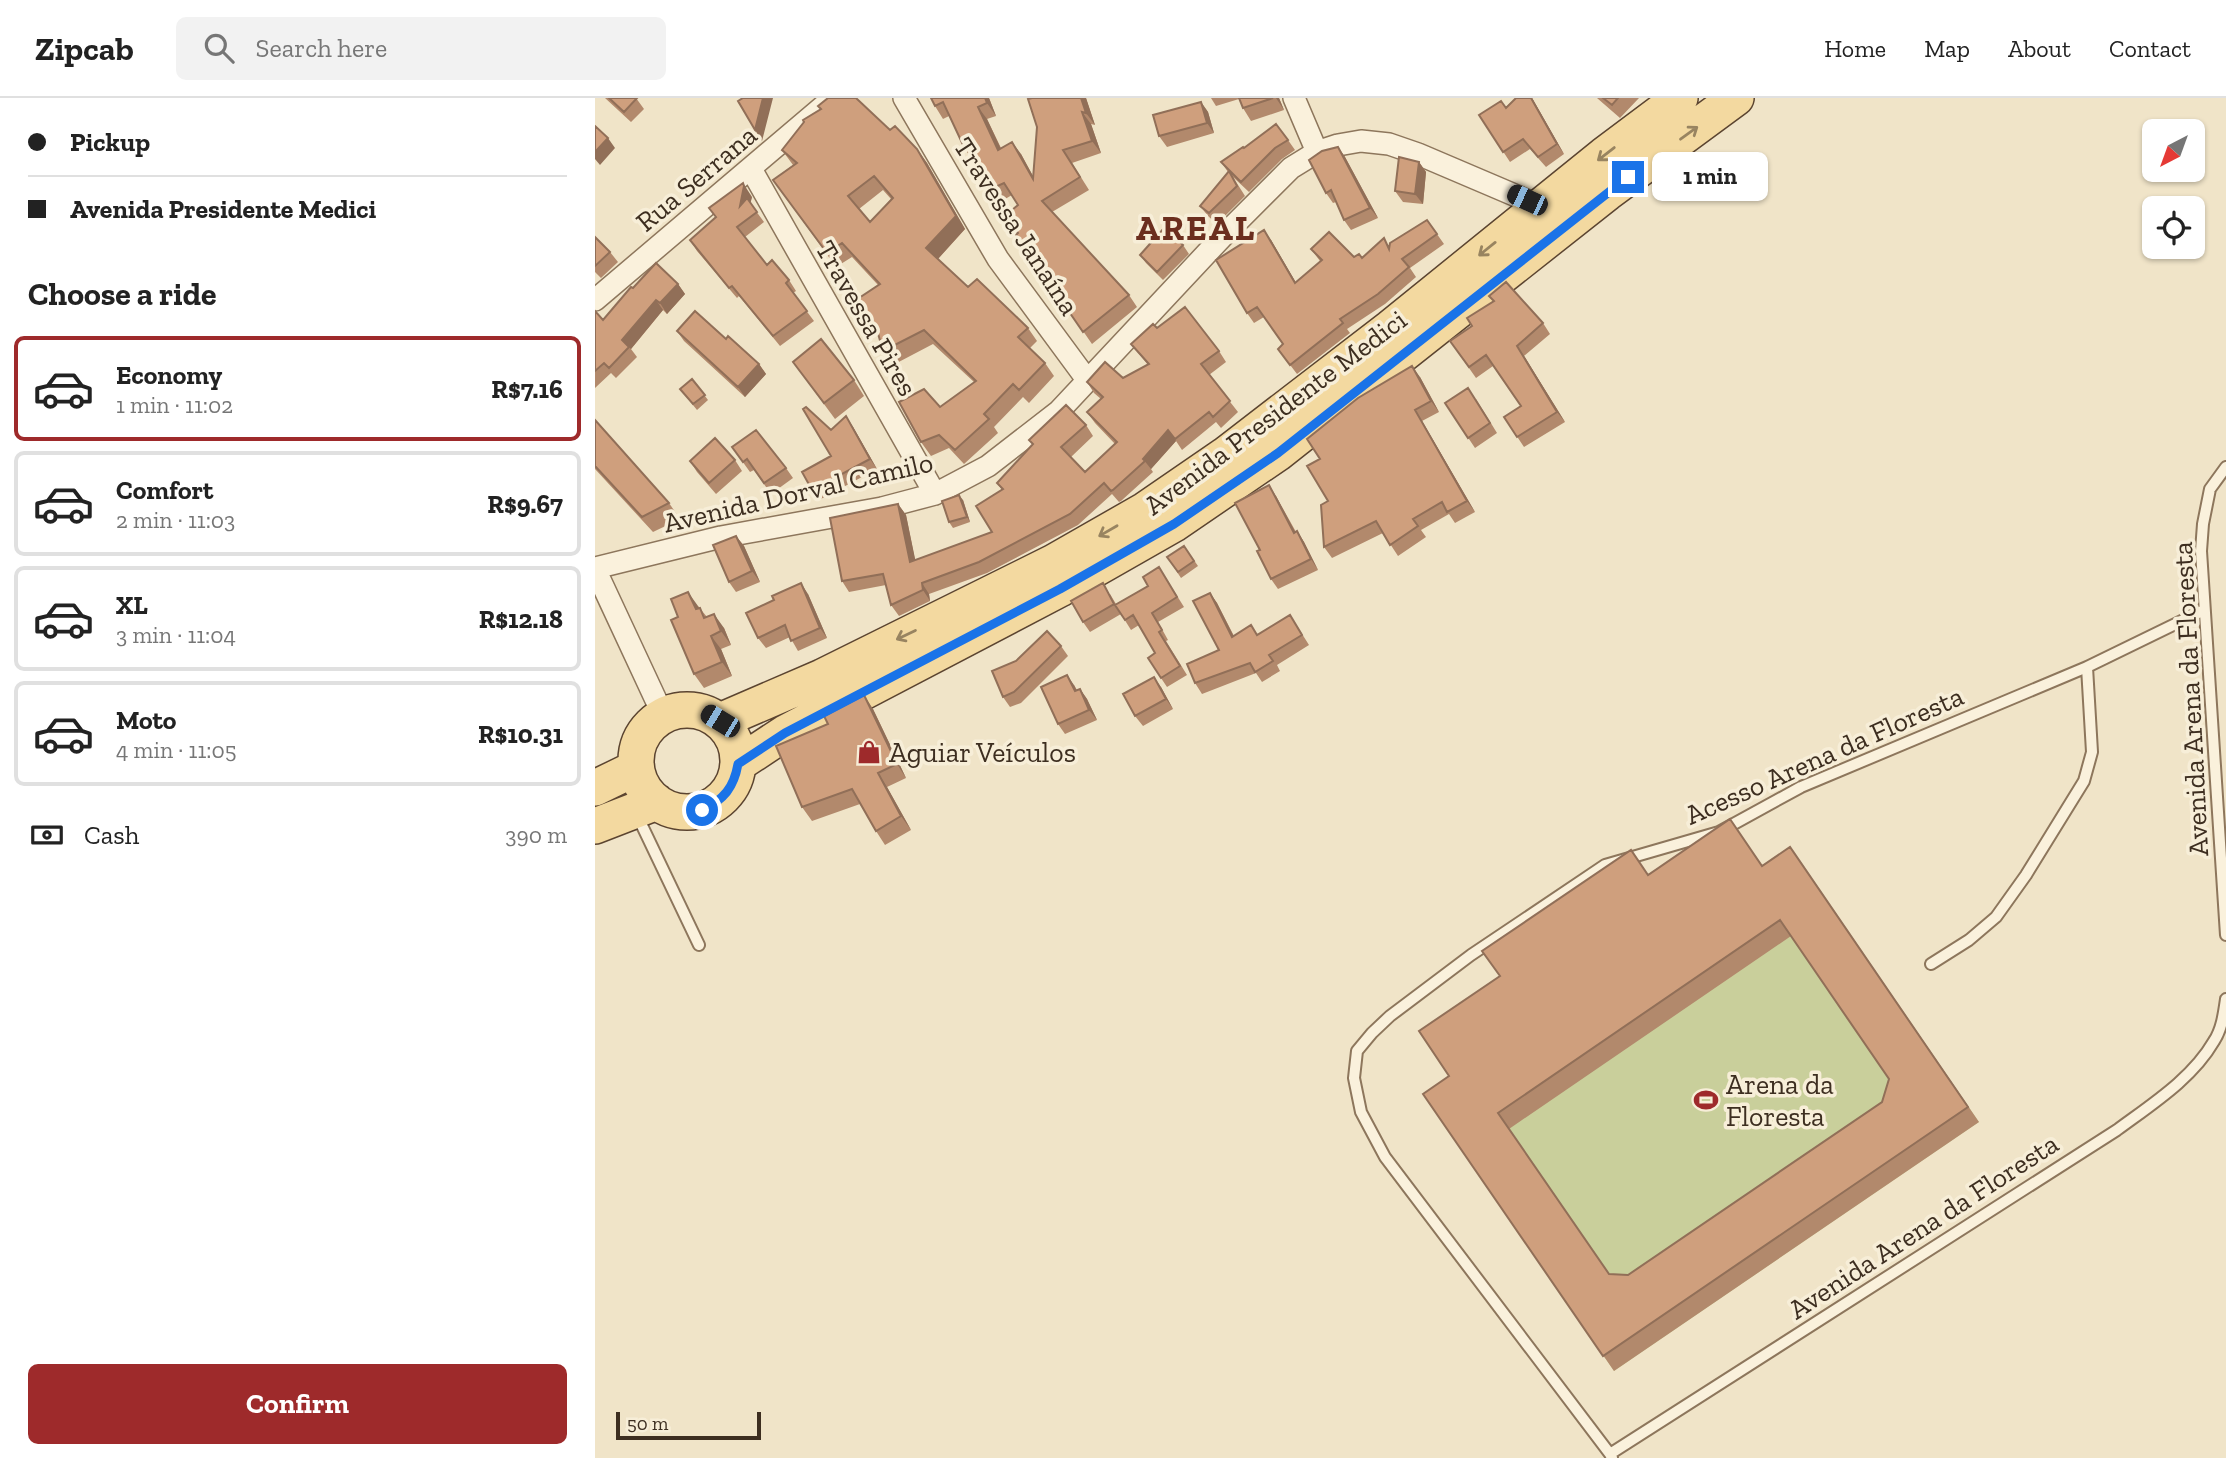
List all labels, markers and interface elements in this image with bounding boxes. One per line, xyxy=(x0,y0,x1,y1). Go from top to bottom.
search box xyxy=(176,17,666,80)
text: Zipcab xyxy=(35,29,134,68)
icon: search xyxy=(200,29,238,67)
text: Search here xyxy=(256,32,387,64)
text: Home xyxy=(1824,34,1886,63)
text: Map xyxy=(1924,34,1970,63)
text: About xyxy=(2008,34,2071,63)
text: Contact xyxy=(2109,34,2191,63)
street label: Rua Serrana xyxy=(629,118,764,238)
north arrow xyxy=(2142,119,2205,182)
map controls xyxy=(2142,119,2205,259)
one-way arrow xyxy=(1679,125,1698,140)
text: Pickup xyxy=(70,126,150,158)
street label: Travessa Janaína xyxy=(947,131,1086,322)
one-way arrow xyxy=(1597,146,1615,161)
callout: 1 min xyxy=(1653,153,1768,202)
route end xyxy=(1612,161,1644,193)
text: 1 min xyxy=(1683,162,1737,190)
car xyxy=(1504,182,1551,218)
text: Avenida Presidente Medici xyxy=(70,193,376,225)
button: locate xyxy=(2142,196,2205,259)
district label: AREAL xyxy=(1136,207,1256,249)
street label: Travessa Pires xyxy=(809,235,924,402)
one-way arrow xyxy=(1479,242,1497,257)
text: Choose a ride xyxy=(28,275,216,313)
street label: Avenida Presidente Medici xyxy=(1138,303,1413,522)
icon: car xyxy=(32,357,95,420)
text: Economy xyxy=(116,359,222,391)
text: R$7.16 xyxy=(491,373,563,405)
text: 1 min · 11:02 xyxy=(116,391,233,419)
street label: Avenida Dorval Camilo xyxy=(660,445,936,540)
icon: car xyxy=(32,472,95,535)
text: Comfort xyxy=(116,474,213,506)
text: R$9.67 xyxy=(487,488,563,520)
text: 2 min · 11:03 xyxy=(116,506,235,534)
one-way arrow xyxy=(1099,524,1119,538)
street label: Avenida Arena da Floresta xyxy=(2166,540,2215,857)
icon: car xyxy=(32,587,95,650)
text: XL xyxy=(116,589,148,621)
text: R$12.18 xyxy=(479,603,563,635)
text: 3 min · 11:04 xyxy=(116,621,236,649)
one-way arrow xyxy=(896,629,917,642)
street label: Acesso Arena da Floresta xyxy=(1680,679,1969,832)
car xyxy=(697,701,744,741)
icon: car xyxy=(32,702,95,765)
text: Moto xyxy=(116,704,176,736)
text: R$10.31 xyxy=(478,718,563,750)
text: 4 min · 11:05 xyxy=(116,736,236,764)
place label: Aguiar Veículos xyxy=(889,736,1076,769)
shop icon: Aguiar Veículos xyxy=(855,738,883,766)
route start xyxy=(686,794,718,826)
icon: cash xyxy=(28,816,66,854)
text: Cash xyxy=(84,819,139,851)
text: 390 m xyxy=(505,821,567,849)
place label: Arena da Floresta xyxy=(1726,1068,1834,1133)
sports icon: Arena da Floresta xyxy=(1692,1086,1720,1114)
street label: Avenida Arena da Floresta xyxy=(1782,1127,2065,1326)
button: Confirm xyxy=(28,1364,567,1444)
scale bar xyxy=(616,1409,761,1441)
text: 50 m xyxy=(627,1412,668,1435)

